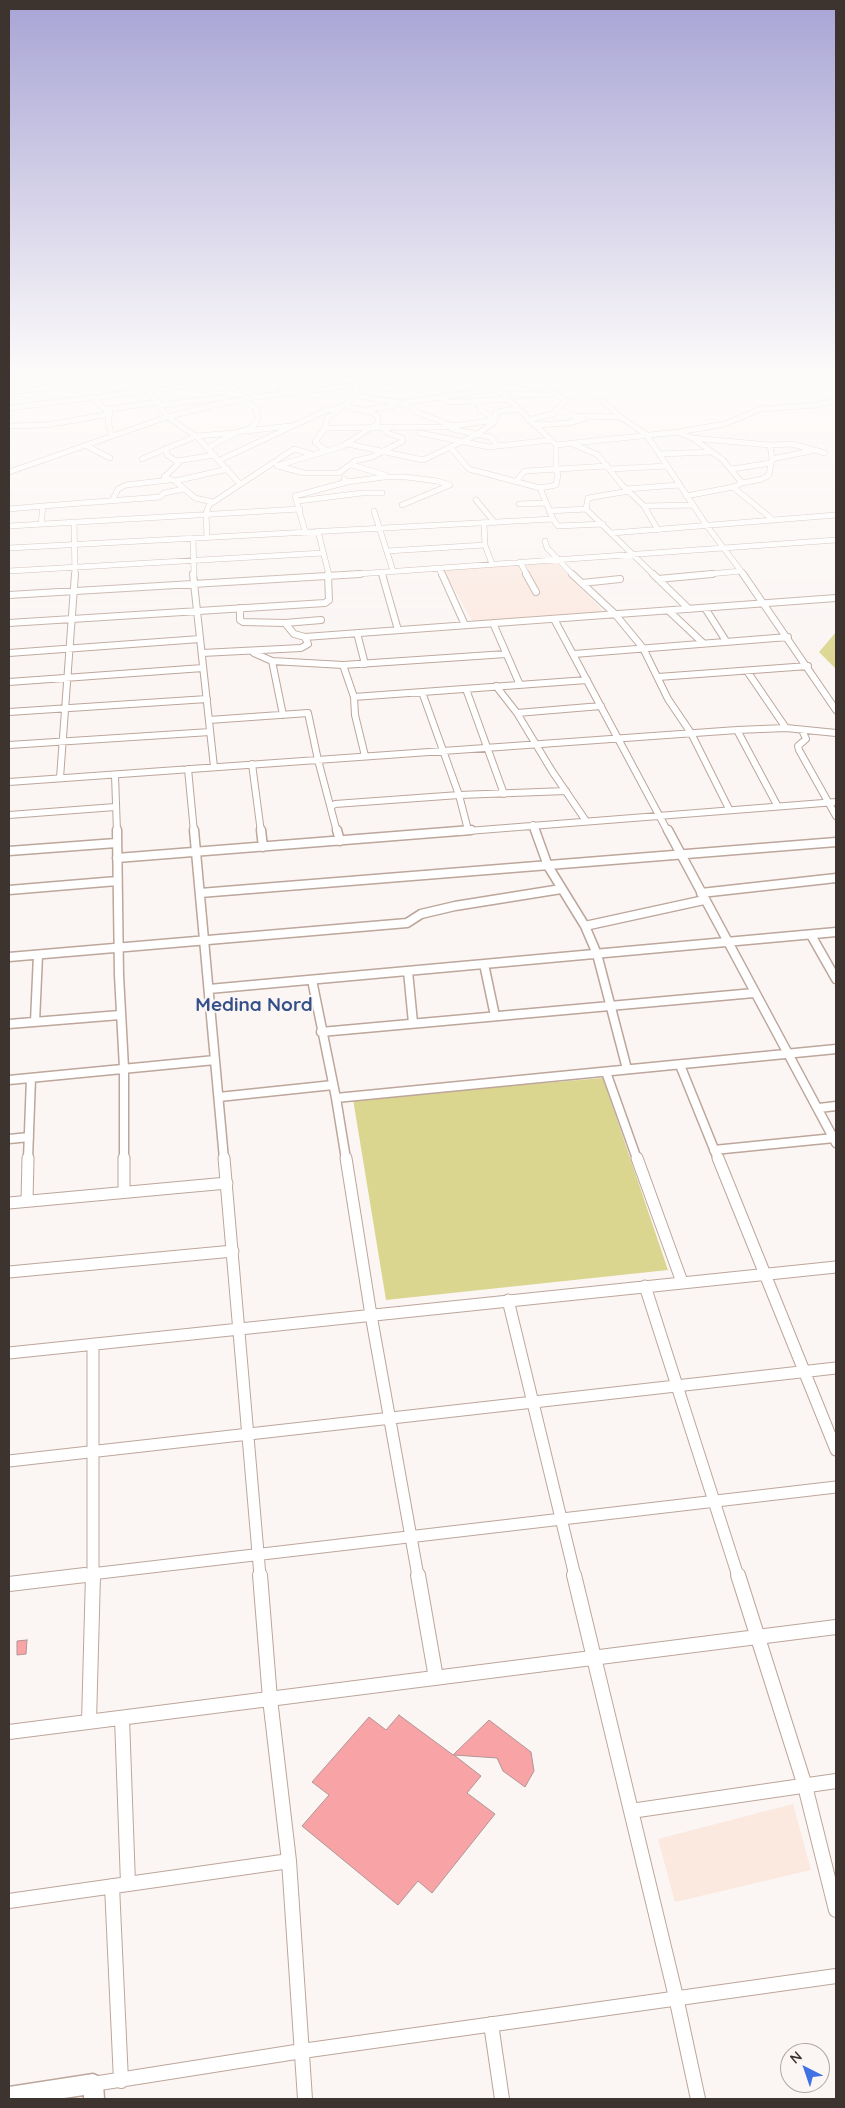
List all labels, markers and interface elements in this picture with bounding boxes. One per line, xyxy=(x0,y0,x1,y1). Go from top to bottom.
district label: Medina Nord xyxy=(195,994,313,1016)
north arrow xyxy=(780,2043,830,2093)
text: N xyxy=(786,2047,806,2068)

